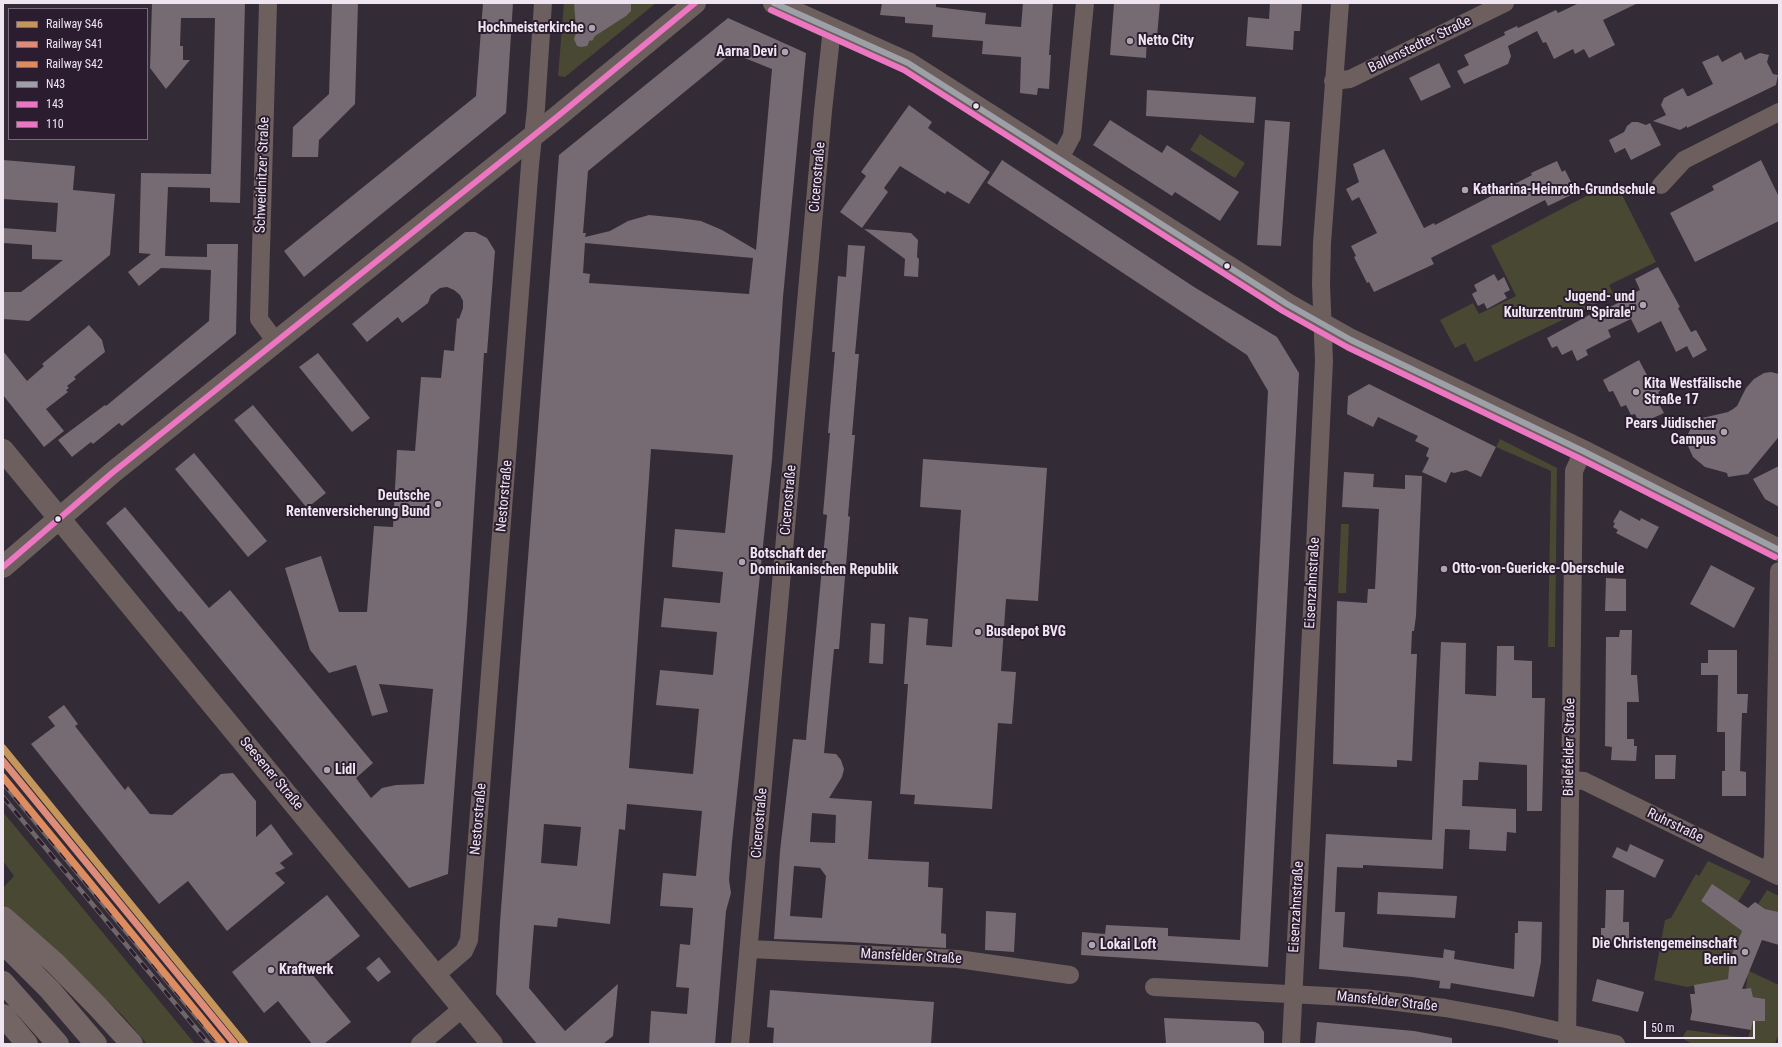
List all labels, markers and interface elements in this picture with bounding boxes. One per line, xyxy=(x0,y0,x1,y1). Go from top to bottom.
legend xyxy=(8,8,148,140)
street label: Ballenstedter Straße xyxy=(1366,13,1474,77)
text: Railway S46 xyxy=(46,17,103,31)
place label: Hochmeisterkirche xyxy=(478,20,584,36)
marker: Hochmeisterkirche xyxy=(587,23,597,33)
place label: Netto City xyxy=(1138,33,1194,49)
marker: Netto City xyxy=(1125,36,1135,46)
text: Railway S41 xyxy=(46,37,103,51)
place label: Aarna Devi xyxy=(716,44,777,60)
marker: Aarna Devi xyxy=(780,47,790,57)
text: Railway S42 xyxy=(46,57,103,71)
text: N43 xyxy=(46,77,65,91)
text: 143 xyxy=(46,97,64,111)
unlabelled marker xyxy=(971,101,981,111)
street label: Schweidnitzer Straße xyxy=(253,116,273,234)
text: 110 xyxy=(46,117,64,131)
street label: Cicerostraße xyxy=(807,141,829,213)
place label: Katharina-Heinroth-Grundschule xyxy=(1473,182,1655,198)
marker: Katharina-Heinroth-Grundschule xyxy=(1460,185,1470,195)
unlabelled marker xyxy=(1222,261,1232,271)
place label: Jugend- und Kulturzentrum "Spirale" xyxy=(1504,289,1635,322)
marker: Jugend- und Kulturzentrum "Spirale" xyxy=(1638,300,1648,310)
place label: Kita Westfälische Straße 17 xyxy=(1644,376,1742,408)
marker: Kita Westfälische Straße 17 xyxy=(1631,387,1641,397)
place label: Pears Jüdischer Campus xyxy=(1625,416,1716,448)
marker: Pears Jüdischer Campus xyxy=(1719,427,1729,437)
street label: Nestorstraße xyxy=(493,459,517,533)
street label: Cicerostraße xyxy=(778,464,800,536)
place label: Deutsche Rentenversicherung Bund xyxy=(286,488,430,520)
marker: Deutsche Rentenversicherung Bund xyxy=(433,499,443,509)
unlabelled marker xyxy=(53,514,63,524)
street label: Eisenzahnstraße xyxy=(1302,537,1324,629)
place label: Botschaft der Dominikanischen Republik xyxy=(750,546,898,578)
marker: Botschaft der Dominikanischen Republik xyxy=(737,557,747,567)
place label: Otto-von-Guericke-Oberschule xyxy=(1452,561,1624,577)
marker: Otto-von-Guericke-Oberschule xyxy=(1439,564,1449,574)
place label: Busdepot BVG xyxy=(986,624,1066,640)
marker: Busdepot BVG xyxy=(973,627,983,637)
street label: Bielefelder Straße xyxy=(1561,698,1579,796)
street label: Seesener Straße xyxy=(236,734,306,814)
place label: Lidl xyxy=(335,762,356,778)
marker: Lidl xyxy=(322,765,332,775)
street label: Nestorstraße xyxy=(467,782,491,856)
street label: Cicerostraße xyxy=(749,787,771,859)
street label: Ruhrstraße xyxy=(1644,805,1706,847)
street label: Eisenzahnstraße xyxy=(1286,861,1308,953)
place label: Die Christengemeinschaft Berlin xyxy=(1592,936,1737,968)
place label: Lokai Loft xyxy=(1100,937,1156,953)
marker: Lokai Loft xyxy=(1087,940,1097,950)
street label: Mansfelder Straße xyxy=(860,946,962,968)
marker: Die Christengemeinschaft Berlin xyxy=(1740,947,1750,957)
place label: Kraftwerk xyxy=(279,962,334,978)
marker: Kraftwerk xyxy=(266,965,276,975)
street label: Mansfelder Straße xyxy=(1336,988,1438,1016)
scale bar xyxy=(1646,1013,1757,1039)
text: 50 m xyxy=(1651,1021,1675,1035)

